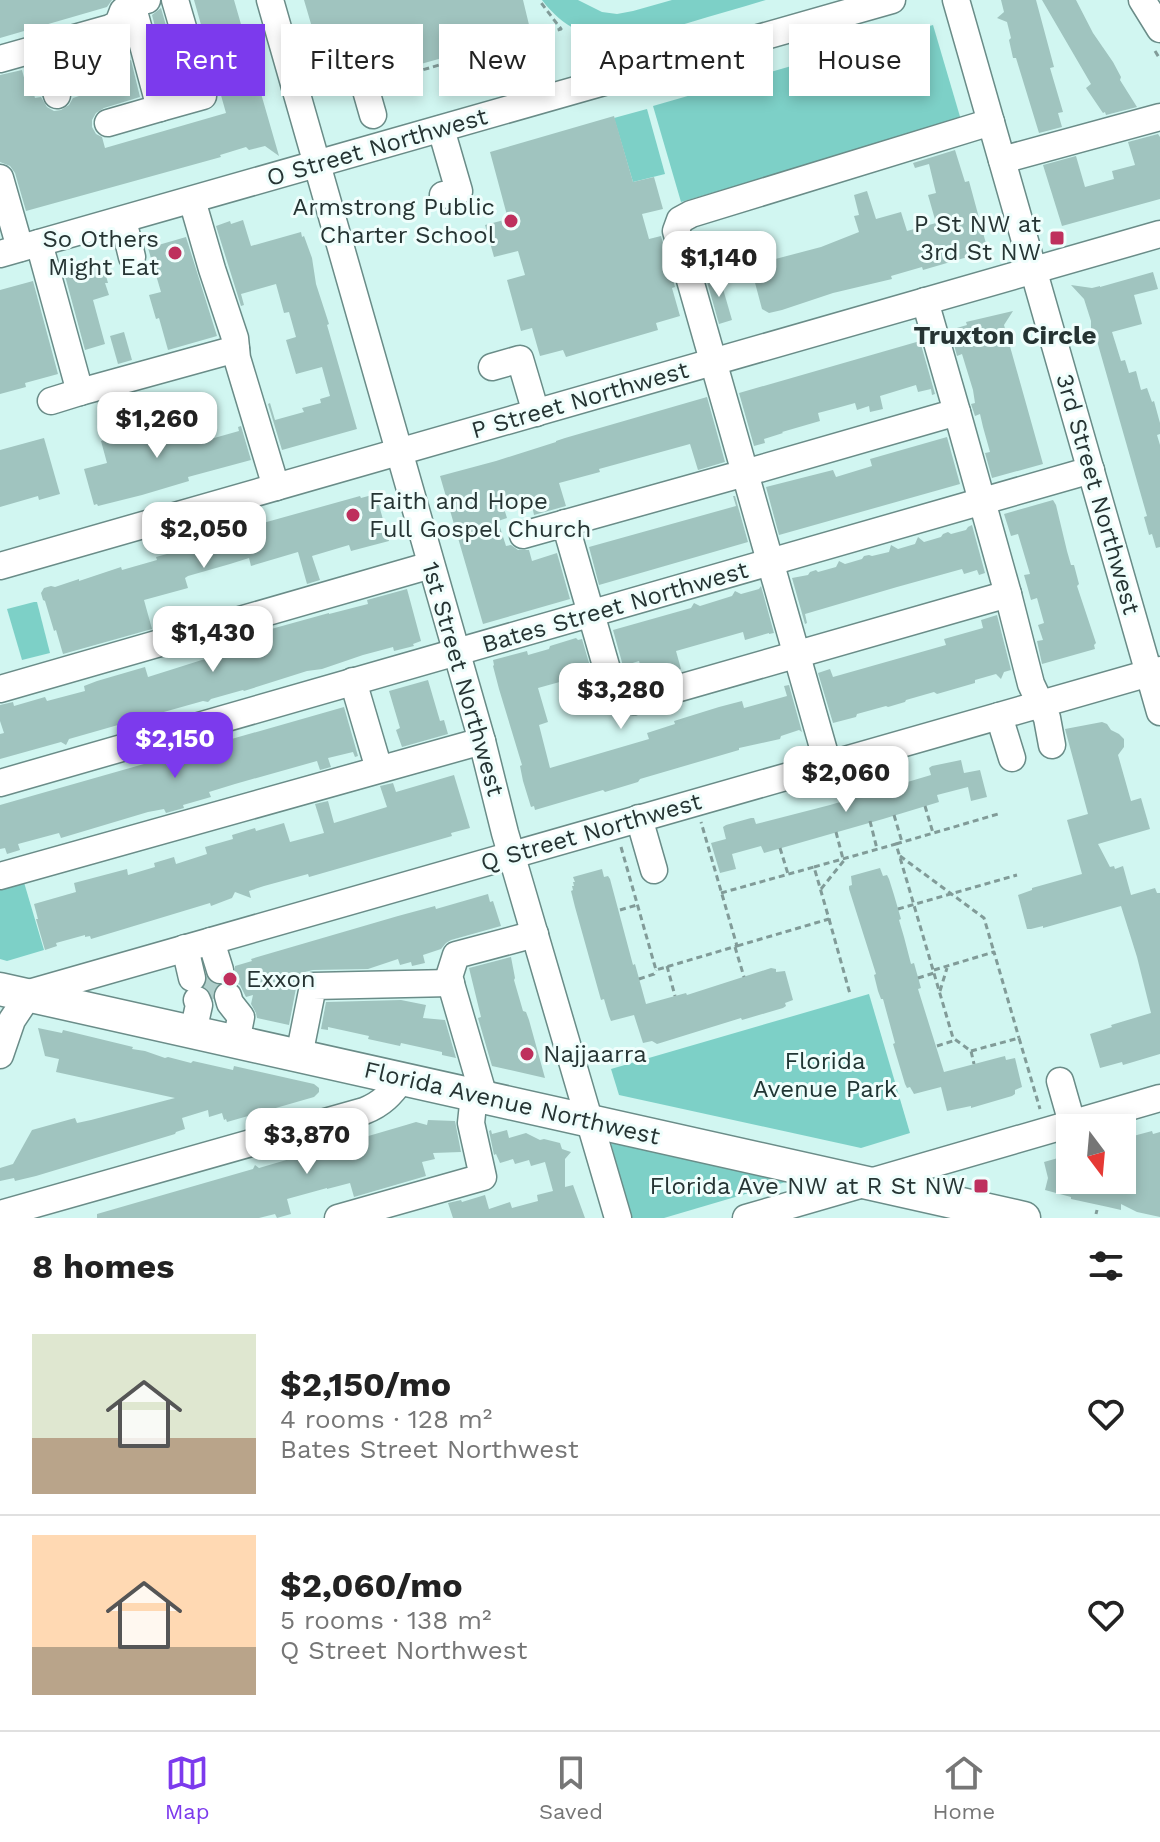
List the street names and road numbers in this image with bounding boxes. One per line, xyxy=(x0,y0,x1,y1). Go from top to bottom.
street label: O Street Northwest xyxy=(263,102,491,192)
street label: P Street Northwest xyxy=(468,356,692,444)
street label: 3rd Street Northwest xyxy=(1050,371,1146,617)
street label: Bates Street Northwest xyxy=(479,556,751,658)
street label: 1st Street Northwest xyxy=(416,559,510,799)
street label: Q Street Northwest xyxy=(477,787,705,877)
street label: Florida Avenue Northwest xyxy=(361,1055,663,1151)

